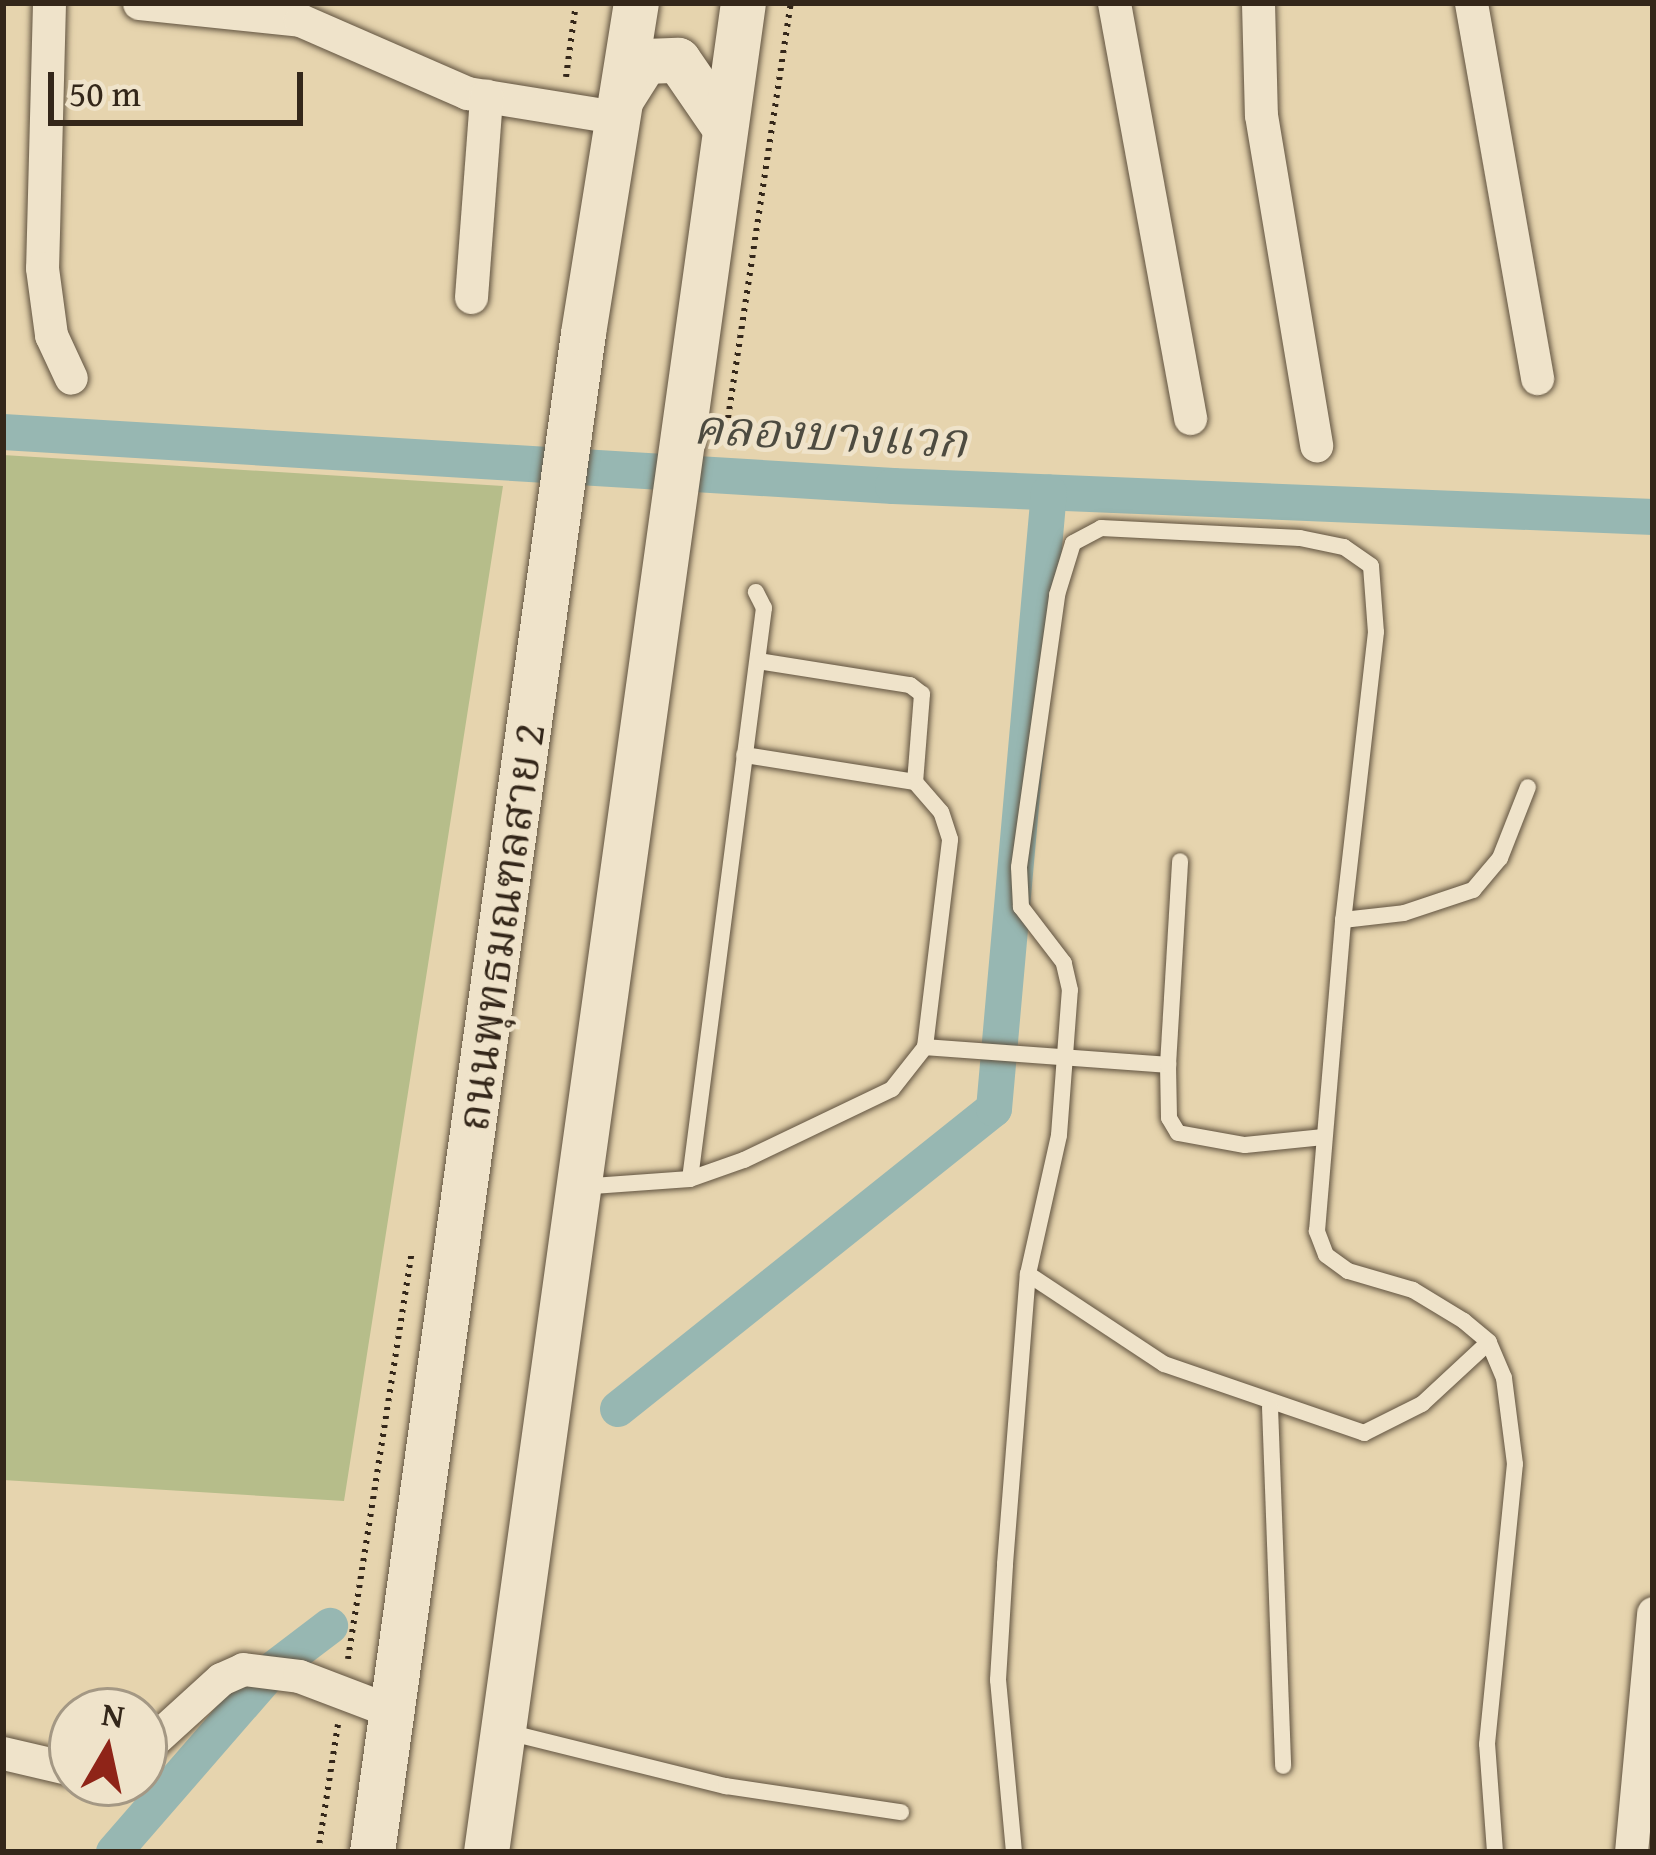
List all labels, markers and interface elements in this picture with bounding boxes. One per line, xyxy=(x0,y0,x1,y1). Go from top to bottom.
scale bar xyxy=(54,48,309,122)
text: 50 m xyxy=(69,66,141,119)
water label: คลองบางแวก xyxy=(692,397,968,469)
street label: ถนนพุทธมณฑลสาย 2 xyxy=(445,720,555,1134)
north arrow xyxy=(48,1687,168,1807)
text: N xyxy=(99,1689,128,1740)

